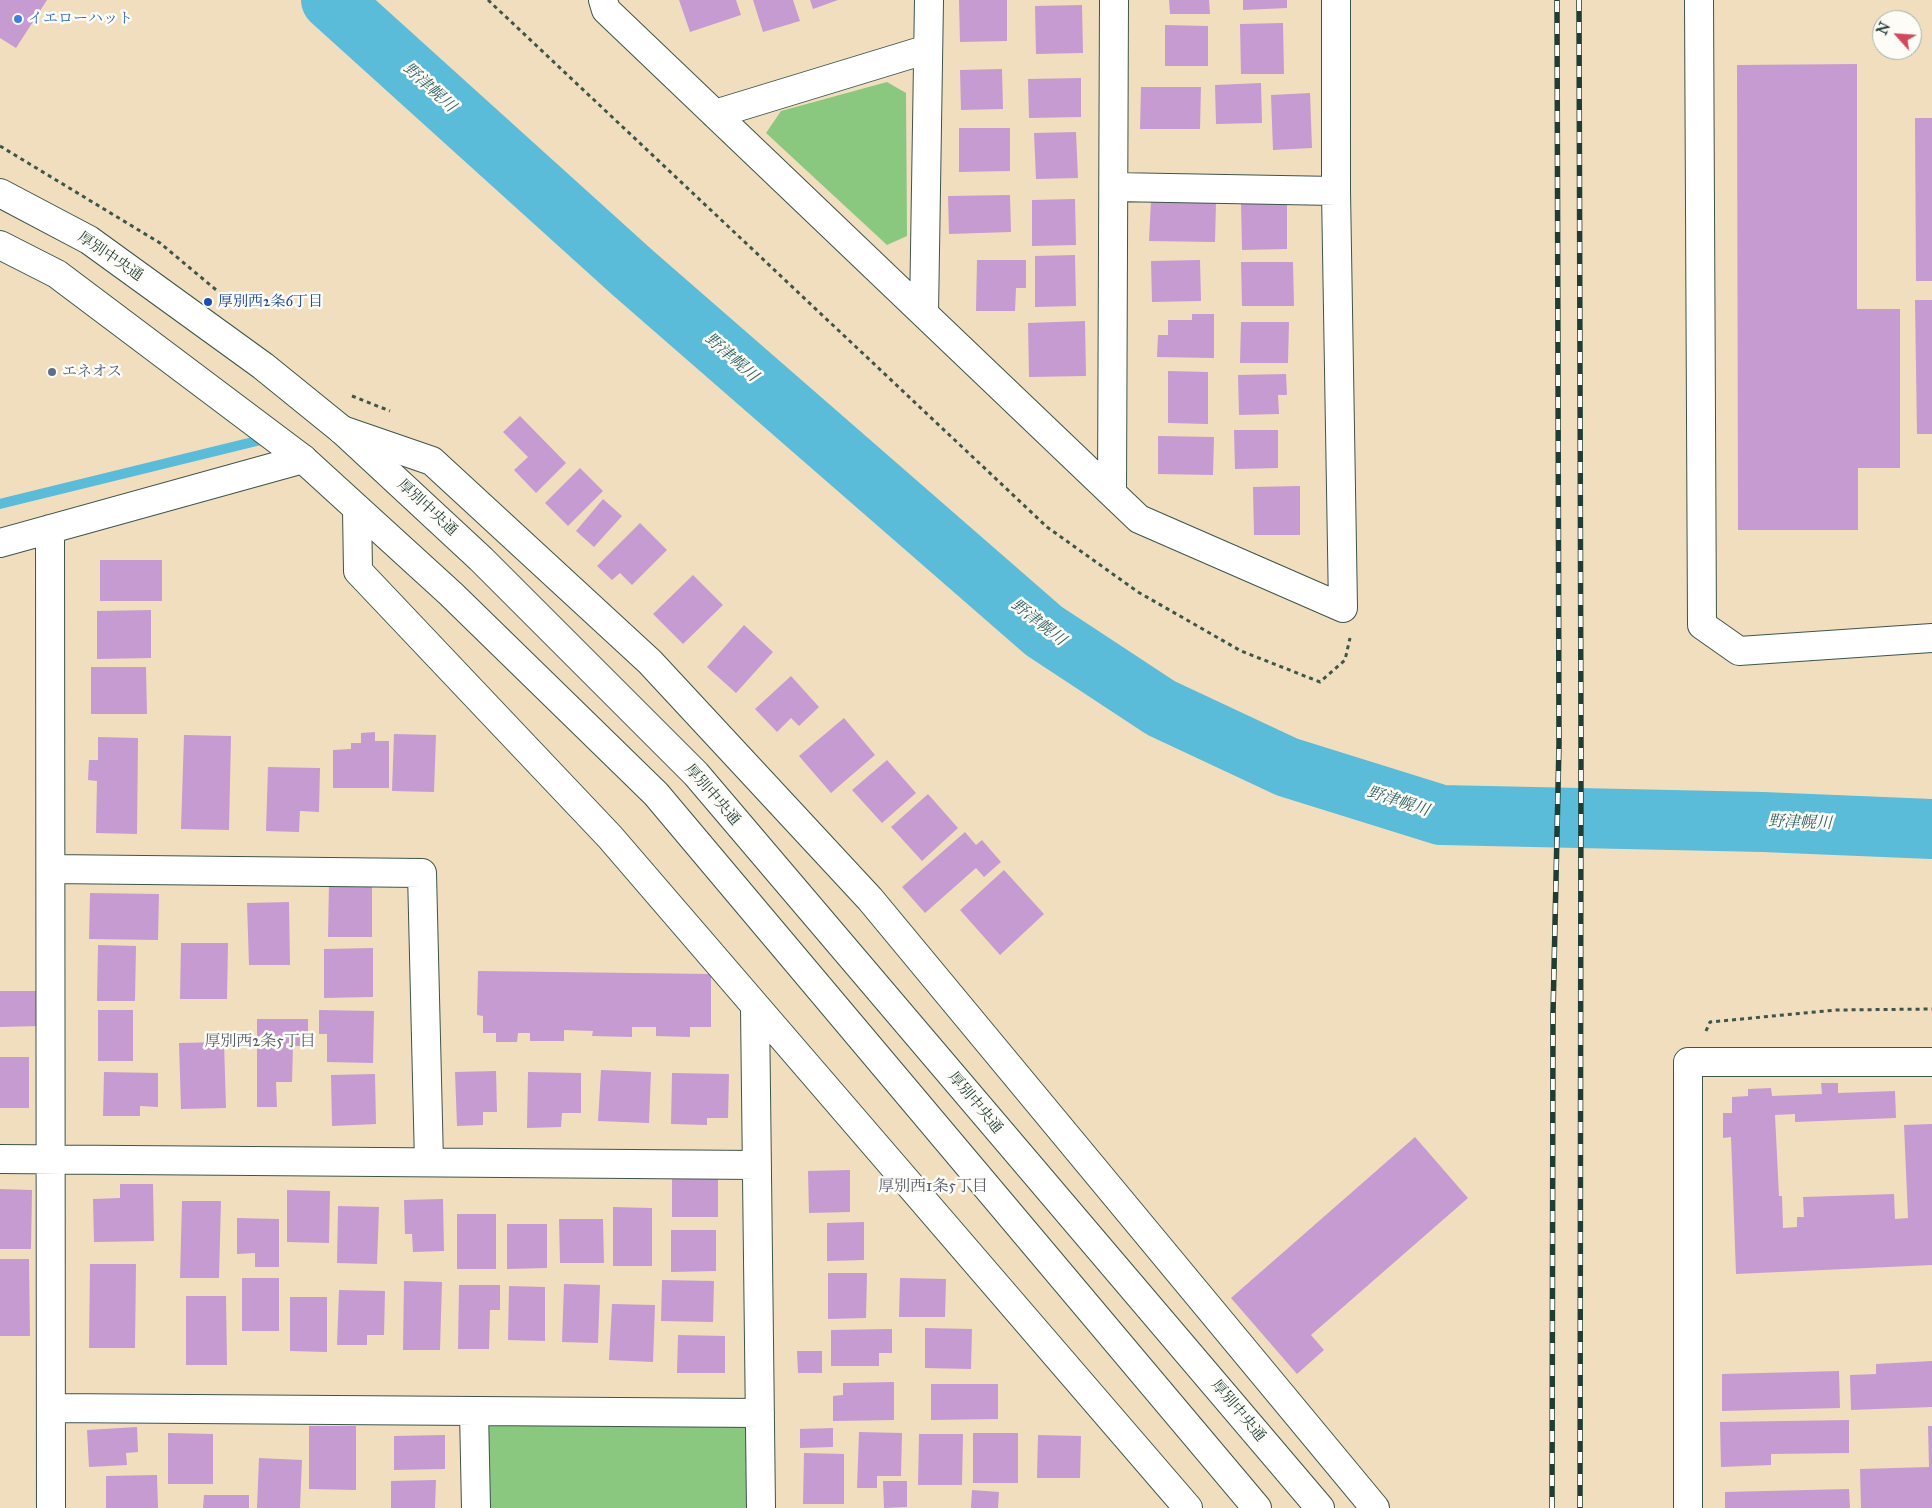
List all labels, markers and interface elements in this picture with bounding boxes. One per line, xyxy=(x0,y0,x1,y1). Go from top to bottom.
place label: イエローハット xyxy=(28,10,133,28)
north arrow xyxy=(1872,10,1922,60)
marker: イエローハット xyxy=(12,13,24,25)
text: N xyxy=(1874,20,1894,38)
water label: 野津幌川 xyxy=(399,59,459,117)
street label: 厚別中央通 xyxy=(74,229,146,285)
place label: 厚別西2条6丁目 xyxy=(218,293,323,311)
marker: 厚別西2条6丁目 xyxy=(202,296,214,308)
water label: 野津幌川 xyxy=(701,330,761,386)
place label: エネオス xyxy=(62,363,122,381)
marker: エネオス xyxy=(46,366,58,378)
street label: 厚別中央通 xyxy=(393,476,461,540)
water label: 野津幌川 xyxy=(1007,596,1069,650)
street label: 厚別中央通 xyxy=(681,761,743,829)
water label: 野津幌川 xyxy=(1365,783,1431,821)
water label: 野津幌川 xyxy=(1768,812,1832,834)
district label: 厚別西2条5丁目 xyxy=(204,1032,316,1052)
street label: 厚別中央通 xyxy=(944,1068,1006,1138)
district label: 厚別西1条5丁目 xyxy=(878,1177,988,1197)
street label: 厚別中央通 xyxy=(1207,1376,1269,1446)

